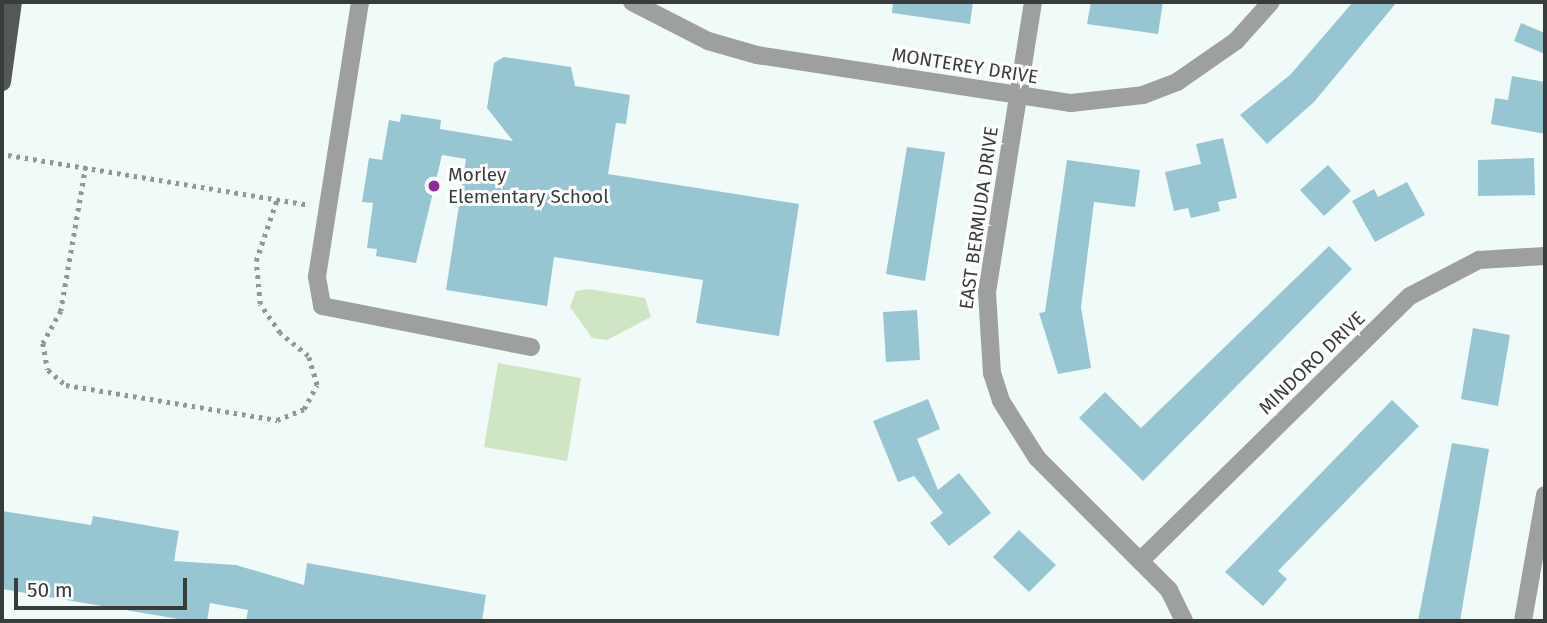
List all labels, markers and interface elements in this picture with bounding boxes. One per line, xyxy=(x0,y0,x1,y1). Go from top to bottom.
street label: MONTEREY DRIVE xyxy=(890,43,1040,89)
street label: EAST BERMUDA DRIVE xyxy=(955,125,1003,311)
place label: Morley Elementary School xyxy=(448,164,609,208)
marker: Morley Elementary School xyxy=(426,178,442,194)
street label: MINDORO DRIVE xyxy=(1254,307,1370,419)
scale bar xyxy=(18,564,191,608)
text: 50 m xyxy=(27,577,73,603)

